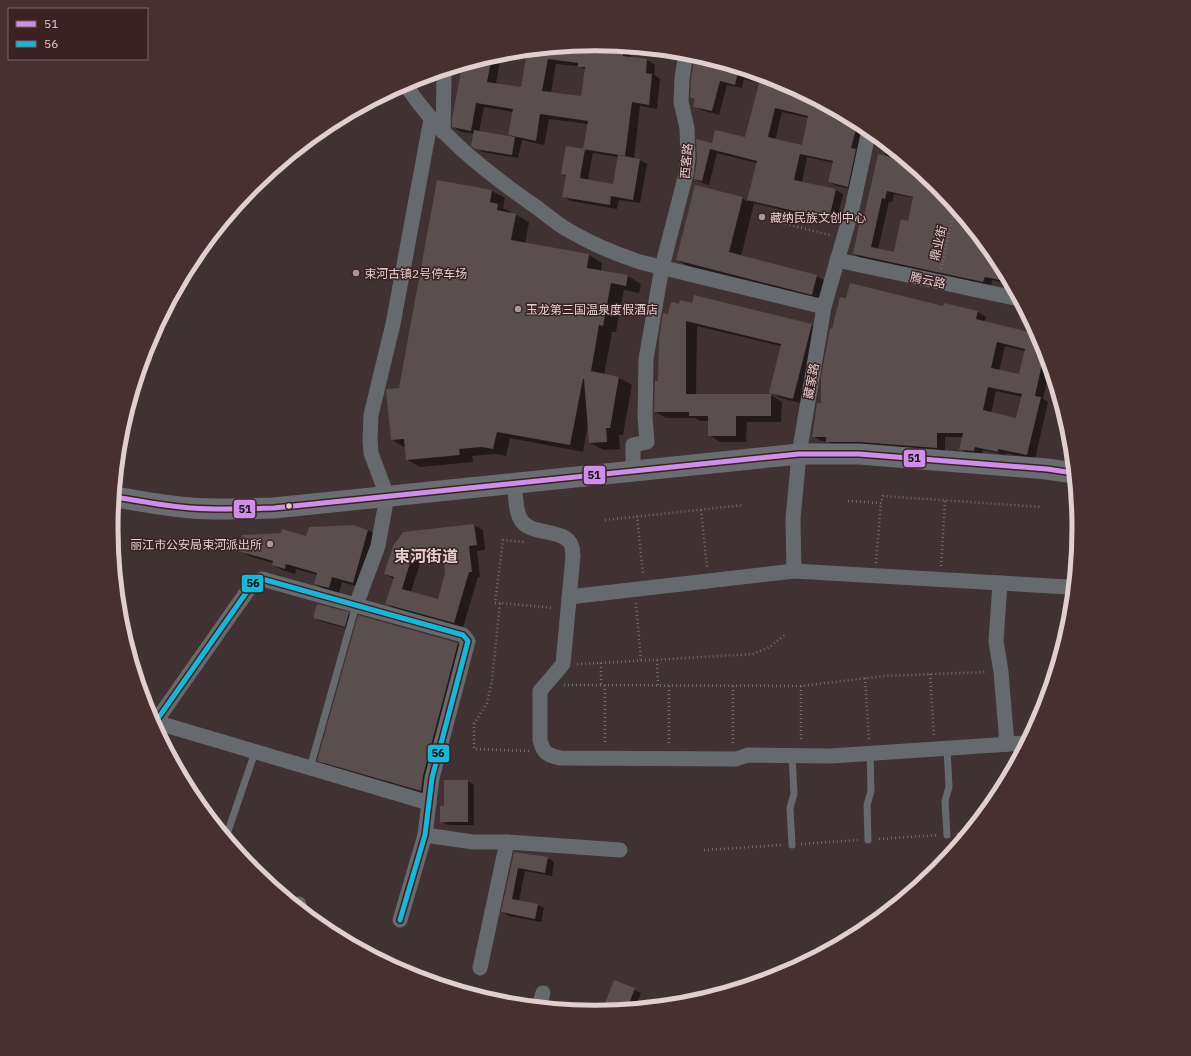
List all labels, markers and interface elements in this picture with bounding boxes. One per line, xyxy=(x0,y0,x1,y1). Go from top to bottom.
legend xyxy=(8,8,148,60)
text: 51 xyxy=(44,16,58,31)
text: 56 xyxy=(44,36,58,51)
street label: 西客路 xyxy=(677,142,695,180)
place label: 藏纳民族文创中心 xyxy=(770,210,866,225)
marker: 藏纳民族文创中心 xyxy=(757,212,767,222)
street label: 鼎业街 xyxy=(927,224,949,262)
place label: 束河古镇2号停车场 xyxy=(364,266,467,281)
marker: 束河古镇2号停车场 xyxy=(351,268,361,278)
street label: 腾云路 xyxy=(909,269,947,291)
place label: 玉龙第三国温泉度假酒店 xyxy=(526,302,658,317)
marker: 玉龙第三国温泉度假酒店 xyxy=(513,304,523,314)
street label: 藏家路 xyxy=(800,362,822,400)
line badge: 51 xyxy=(903,449,926,468)
text: 51 xyxy=(907,451,921,465)
line badge: 51 xyxy=(583,465,606,485)
text: 51 xyxy=(587,468,601,482)
line badge: 51 xyxy=(233,499,256,519)
unlabelled marker xyxy=(284,501,294,511)
text: 51 xyxy=(238,502,252,516)
place label: 丽江市公安局束河派出所 xyxy=(130,537,262,552)
marker: 丽江市公安局束河派出所 xyxy=(265,539,275,549)
district label: 束河街道 xyxy=(394,546,458,566)
line badge: 56 xyxy=(241,574,264,593)
text: 56 xyxy=(246,576,260,590)
line badge: 56 xyxy=(427,744,450,763)
text: 56 xyxy=(431,746,445,760)

